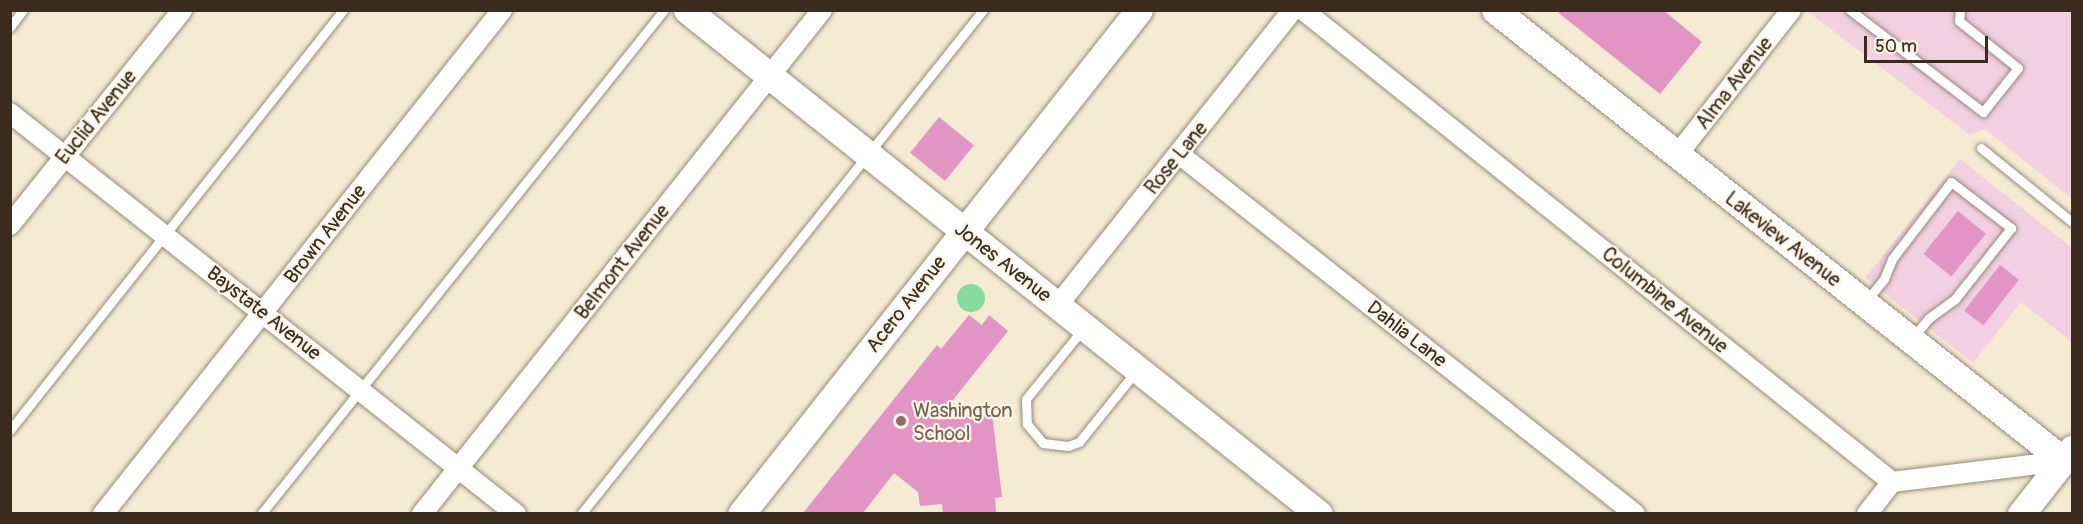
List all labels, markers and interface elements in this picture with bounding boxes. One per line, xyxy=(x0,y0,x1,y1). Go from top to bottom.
scale bar xyxy=(1867,24,1992,62)
street label: Alma Avenue xyxy=(1690,32,1778,134)
text: 50 m xyxy=(1875,35,1917,58)
street label: Euclid Avenue xyxy=(51,65,141,169)
street label: Rose Lane xyxy=(1139,117,1213,199)
street label: Brown Avenue xyxy=(279,180,371,288)
street label: Lakeview Avenue xyxy=(1720,186,1846,292)
street label: Belmont Avenue xyxy=(570,200,674,324)
street label: Jones Avenue xyxy=(950,217,1056,307)
street label: Columbine Avenue xyxy=(1597,242,1733,358)
street label: Acero Avenue xyxy=(861,251,951,357)
street label: Baystate Avenue xyxy=(202,261,326,365)
street label: Dahlia Lane xyxy=(1362,296,1452,372)
place label: Washington School xyxy=(913,398,1013,445)
marker: Washington School xyxy=(894,414,908,428)

